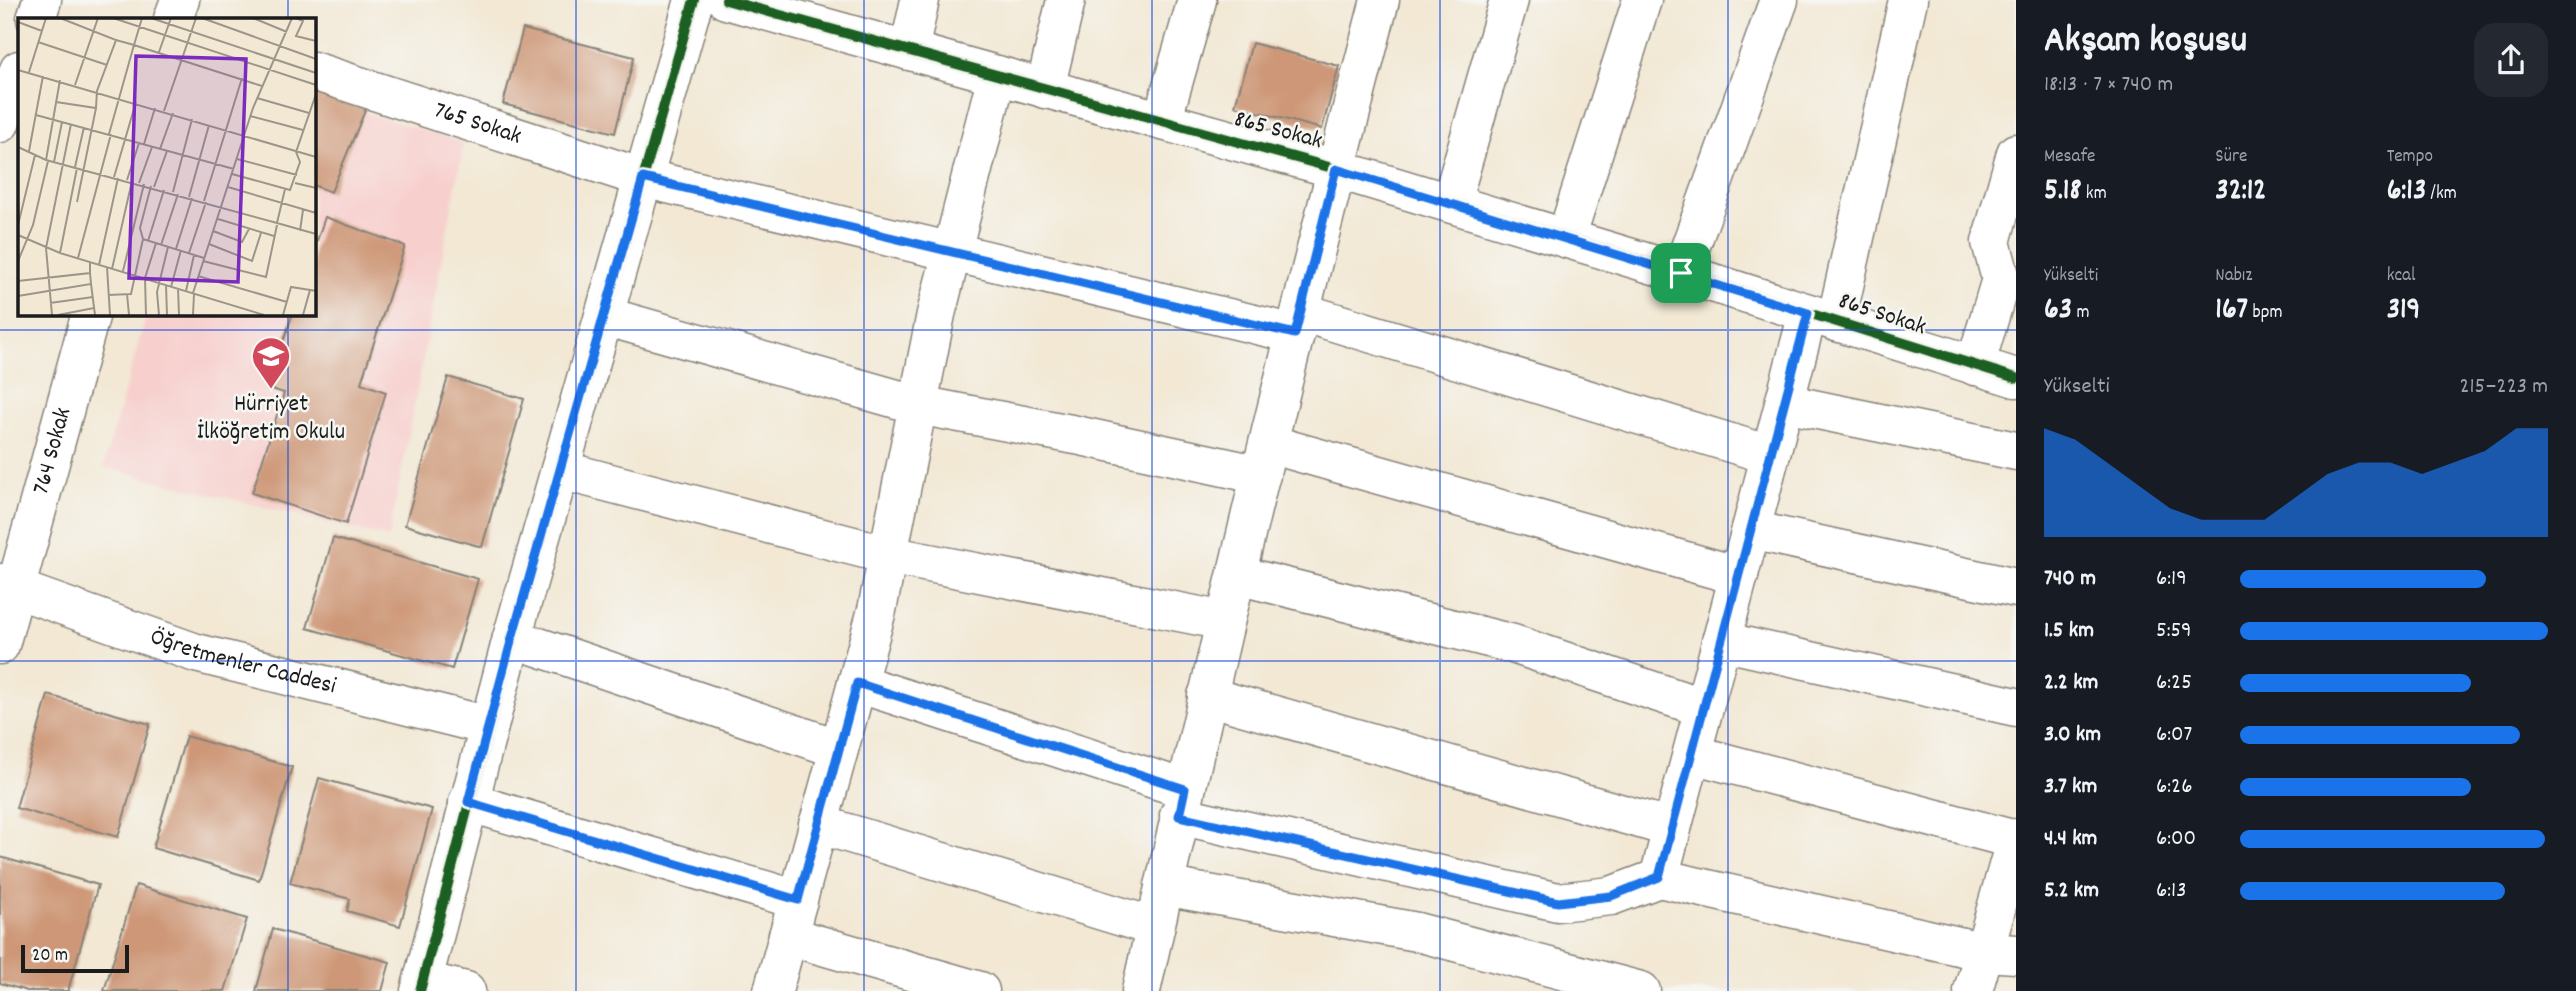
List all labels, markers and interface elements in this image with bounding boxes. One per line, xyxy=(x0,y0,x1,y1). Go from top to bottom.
text: Akşam koşusu xyxy=(2044,15,2247,70)
inset map xyxy=(18,18,315,315)
button: share xyxy=(2474,23,2548,97)
text: 18:13 · 7 × 740 m xyxy=(2044,69,2173,102)
street label: 765 Sokak xyxy=(430,94,526,154)
street label: 865 Sokak xyxy=(1230,103,1326,159)
text: Mesafe xyxy=(2044,144,2095,171)
text: Süre xyxy=(2215,144,2247,171)
text: Tempo xyxy=(2387,144,2433,171)
text: 5.18 xyxy=(2044,171,2081,214)
text: 32:12 xyxy=(2215,171,2266,214)
text: 6:13 xyxy=(2387,171,2426,214)
text: km xyxy=(2081,181,2107,208)
text: /km xyxy=(2426,181,2457,208)
pin xyxy=(1651,243,1711,303)
icon: arrive xyxy=(1662,254,1700,292)
text: Yükselti xyxy=(2044,263,2098,290)
text: Nabız xyxy=(2215,263,2253,290)
text: kcal xyxy=(2387,263,2416,290)
street label: 865 Sokak xyxy=(1834,285,1930,345)
text: 63 xyxy=(2044,290,2072,333)
text: 167 xyxy=(2215,290,2248,333)
text: 319 xyxy=(2387,290,2420,333)
text: m xyxy=(2072,300,2089,327)
text: bpm xyxy=(2248,300,2282,327)
school or university icon: Hürriyet İlköğretim Okulu xyxy=(250,335,292,390)
text: Yükselti xyxy=(2044,371,2110,404)
text: 215–223 m xyxy=(2459,371,2548,404)
place label: Hürriyet İlköğretim Okulu xyxy=(197,388,345,450)
street label: 764 Sokak xyxy=(25,404,81,498)
text: 740 m xyxy=(2044,563,2096,596)
text: 6:19 xyxy=(2156,563,2187,596)
text: 1.5 km xyxy=(2044,615,2094,648)
text: 5:59 xyxy=(2156,615,2192,648)
street label: Öğretmenler Caddesi xyxy=(145,621,339,704)
text: 2.2 km xyxy=(2044,667,2098,700)
text: 6:25 xyxy=(2156,667,2192,700)
text: 3.0 km xyxy=(2044,719,2101,752)
text: 6:07 xyxy=(2156,719,2192,752)
text: 3.7 km xyxy=(2044,771,2097,804)
text: 6:26 xyxy=(2156,771,2192,804)
text: 4.4 km xyxy=(2044,823,2097,856)
text: 6:00 xyxy=(2156,823,2196,856)
text: 5.2 km xyxy=(2044,875,2099,908)
text: 6:13 xyxy=(2156,875,2186,908)
scale bar xyxy=(21,942,130,974)
text: 20 m xyxy=(32,943,68,970)

